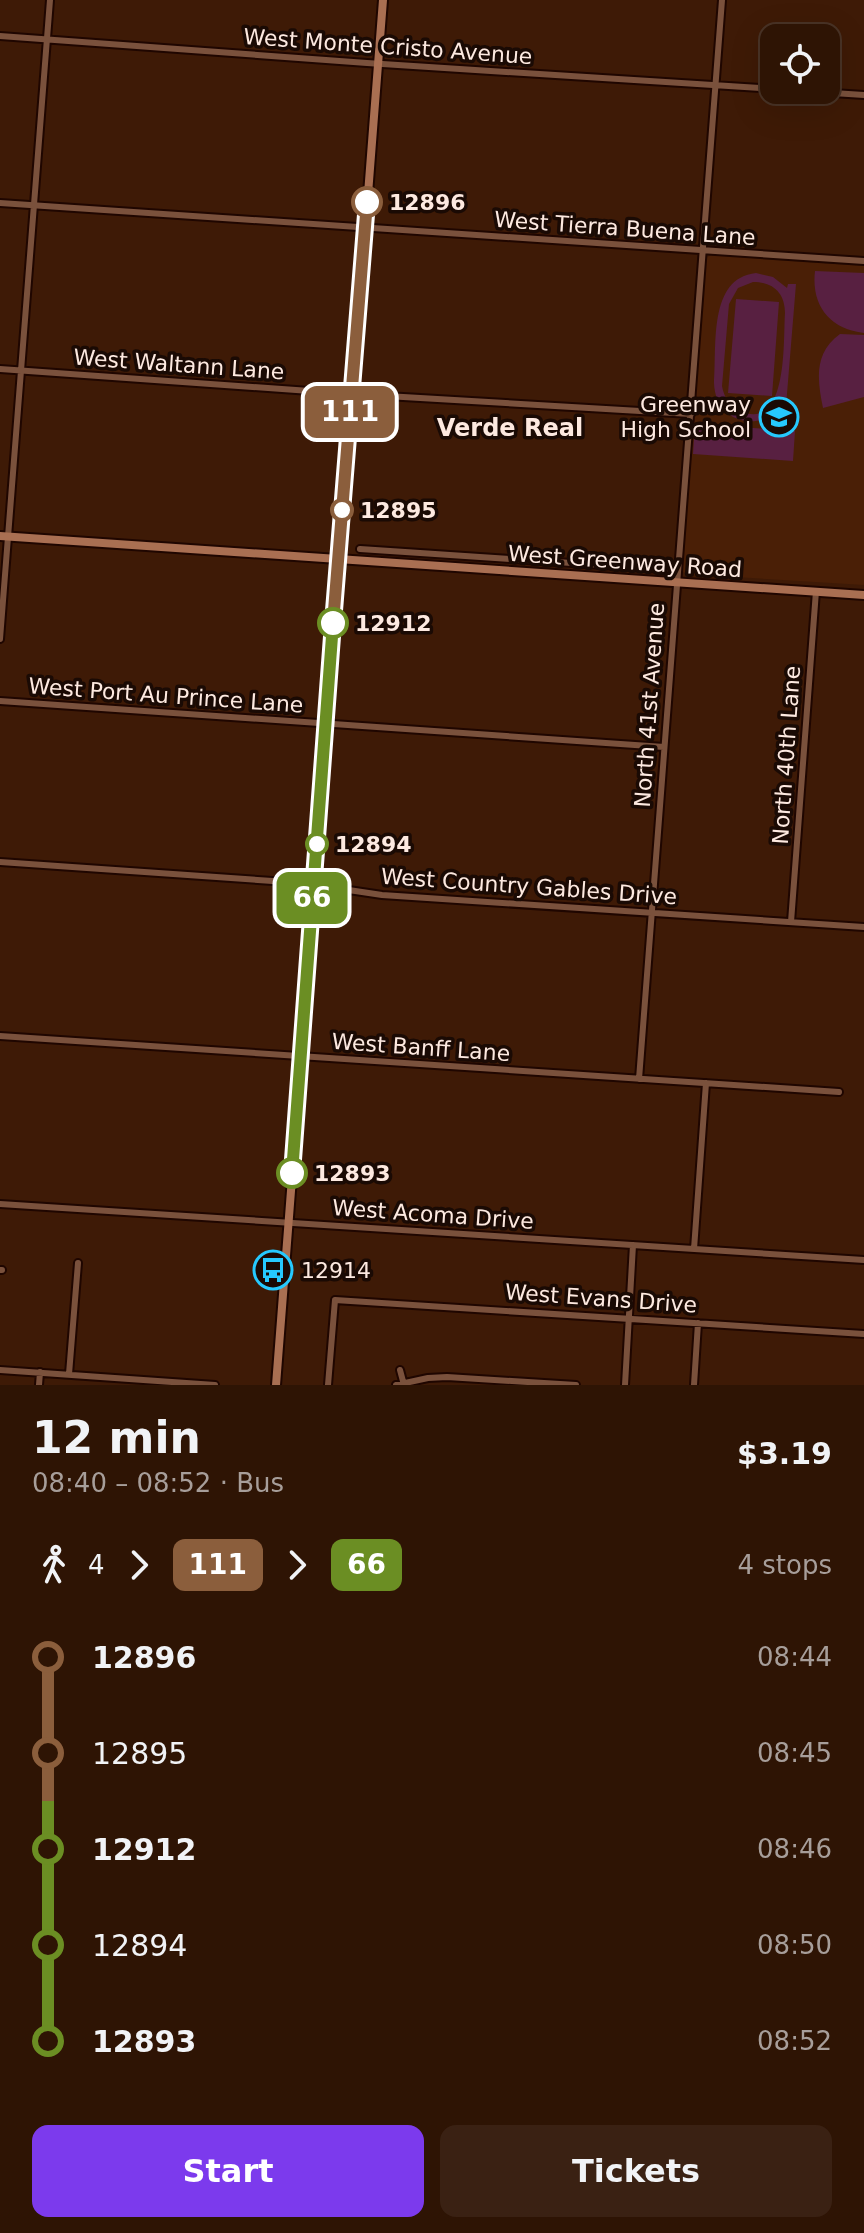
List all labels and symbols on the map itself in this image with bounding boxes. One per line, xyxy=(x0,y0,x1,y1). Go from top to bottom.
street label: West Monte Cristo Avenue xyxy=(243,24,533,69)
marker: 12896 xyxy=(352,187,382,217)
place label: 12896 xyxy=(389,190,466,215)
street label: West Tierra Buena Lane xyxy=(493,207,756,250)
street label: West Waltann Lane xyxy=(73,345,285,384)
line badge: 111 xyxy=(304,386,396,438)
place label: Greenway High School xyxy=(620,392,751,442)
school or university icon: Greenway High School xyxy=(758,396,800,438)
district label: Verde Real xyxy=(437,414,583,442)
place label: 12895 xyxy=(360,498,437,523)
marker: 12895 xyxy=(331,499,353,521)
street label: West Greenway Road xyxy=(507,541,743,582)
street label: North 41st Avenue xyxy=(630,602,669,808)
marker: 12912 xyxy=(318,608,348,638)
place label: 12912 xyxy=(355,611,432,636)
street label: North 40th Lane xyxy=(768,665,805,845)
street label: West Port Au Prince Lane xyxy=(28,673,304,718)
place label: 12894 xyxy=(335,832,412,857)
marker: 12894 xyxy=(306,833,328,855)
street label: West Country Gables Drive xyxy=(380,864,678,909)
line badge: 66 xyxy=(276,872,348,924)
street label: West Banff Lane xyxy=(331,1029,511,1066)
marker: 12893 xyxy=(277,1158,307,1188)
place label: 12893 xyxy=(314,1161,391,1186)
street label: West Acoma Drive xyxy=(331,1195,535,1234)
bus stop icon: 12914 xyxy=(252,1249,294,1291)
place label: 12914 xyxy=(301,1258,371,1283)
street label: West Evans Drive xyxy=(504,1279,698,1318)

